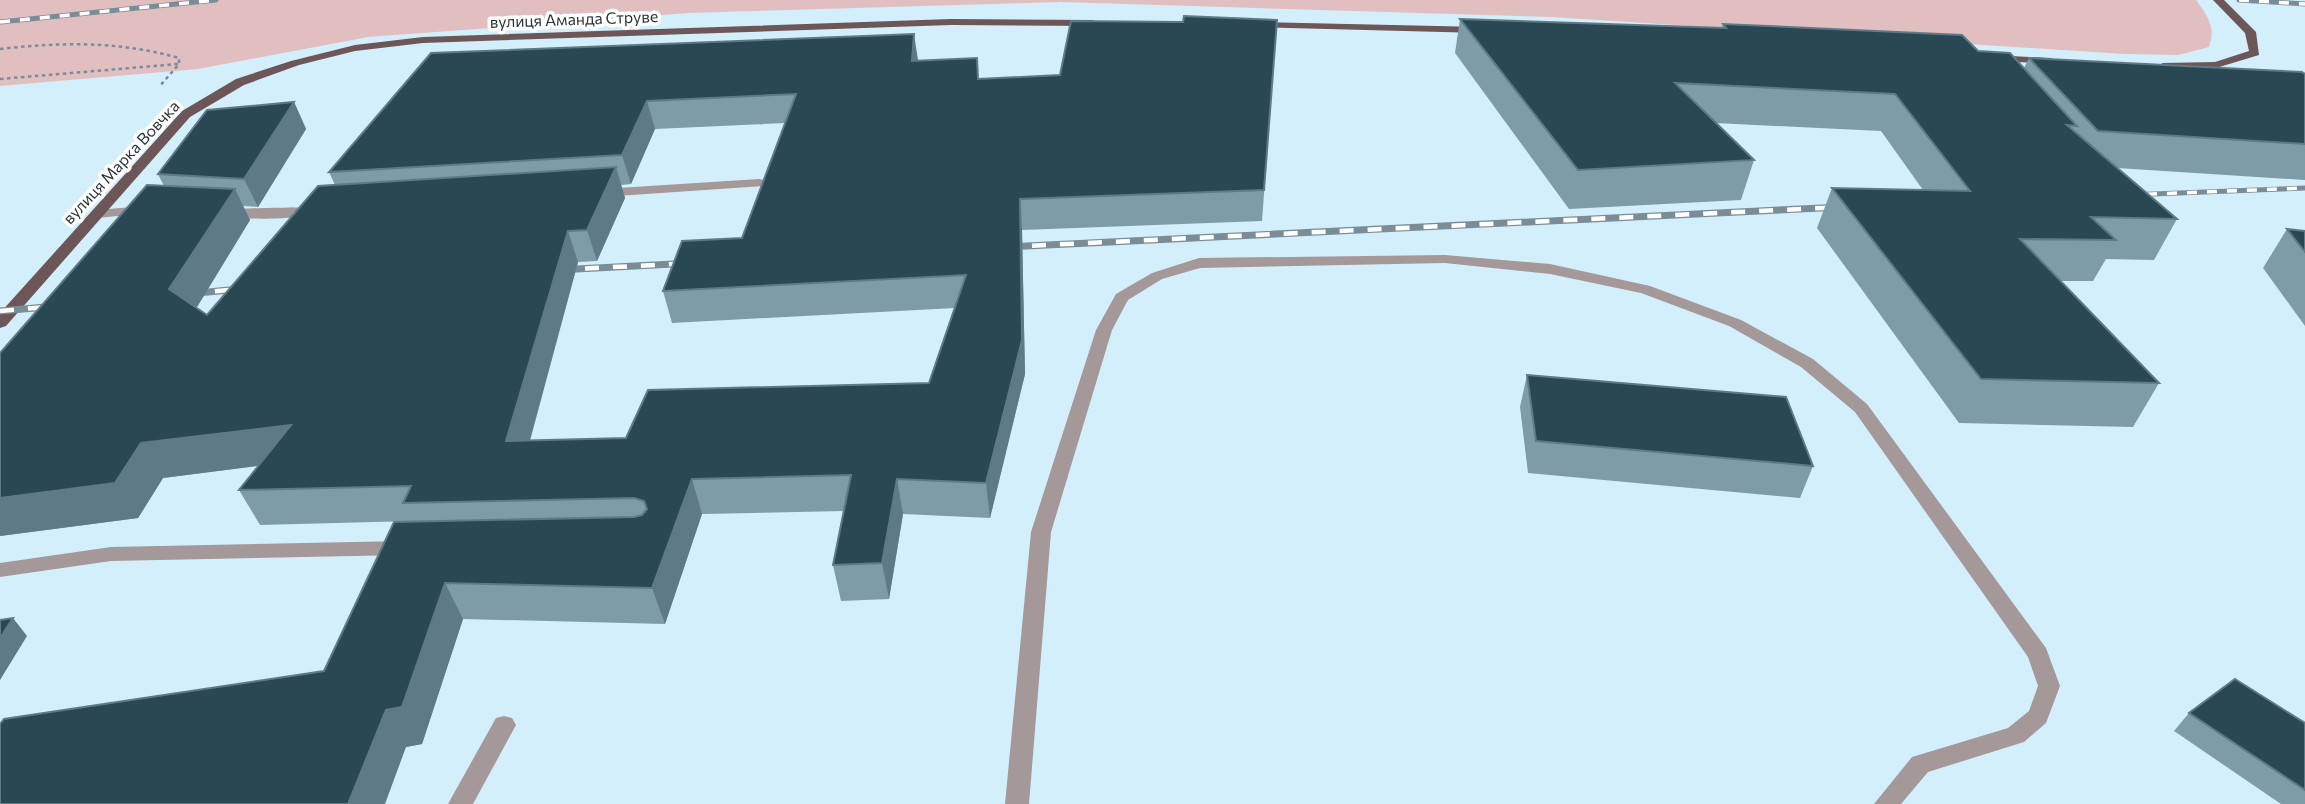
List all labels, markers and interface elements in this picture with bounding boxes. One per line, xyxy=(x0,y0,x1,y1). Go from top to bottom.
street label: вулиця Аманда Струве xyxy=(489,6,659,31)
street label: вулиця Марка Вовчка xyxy=(58,96,183,227)

